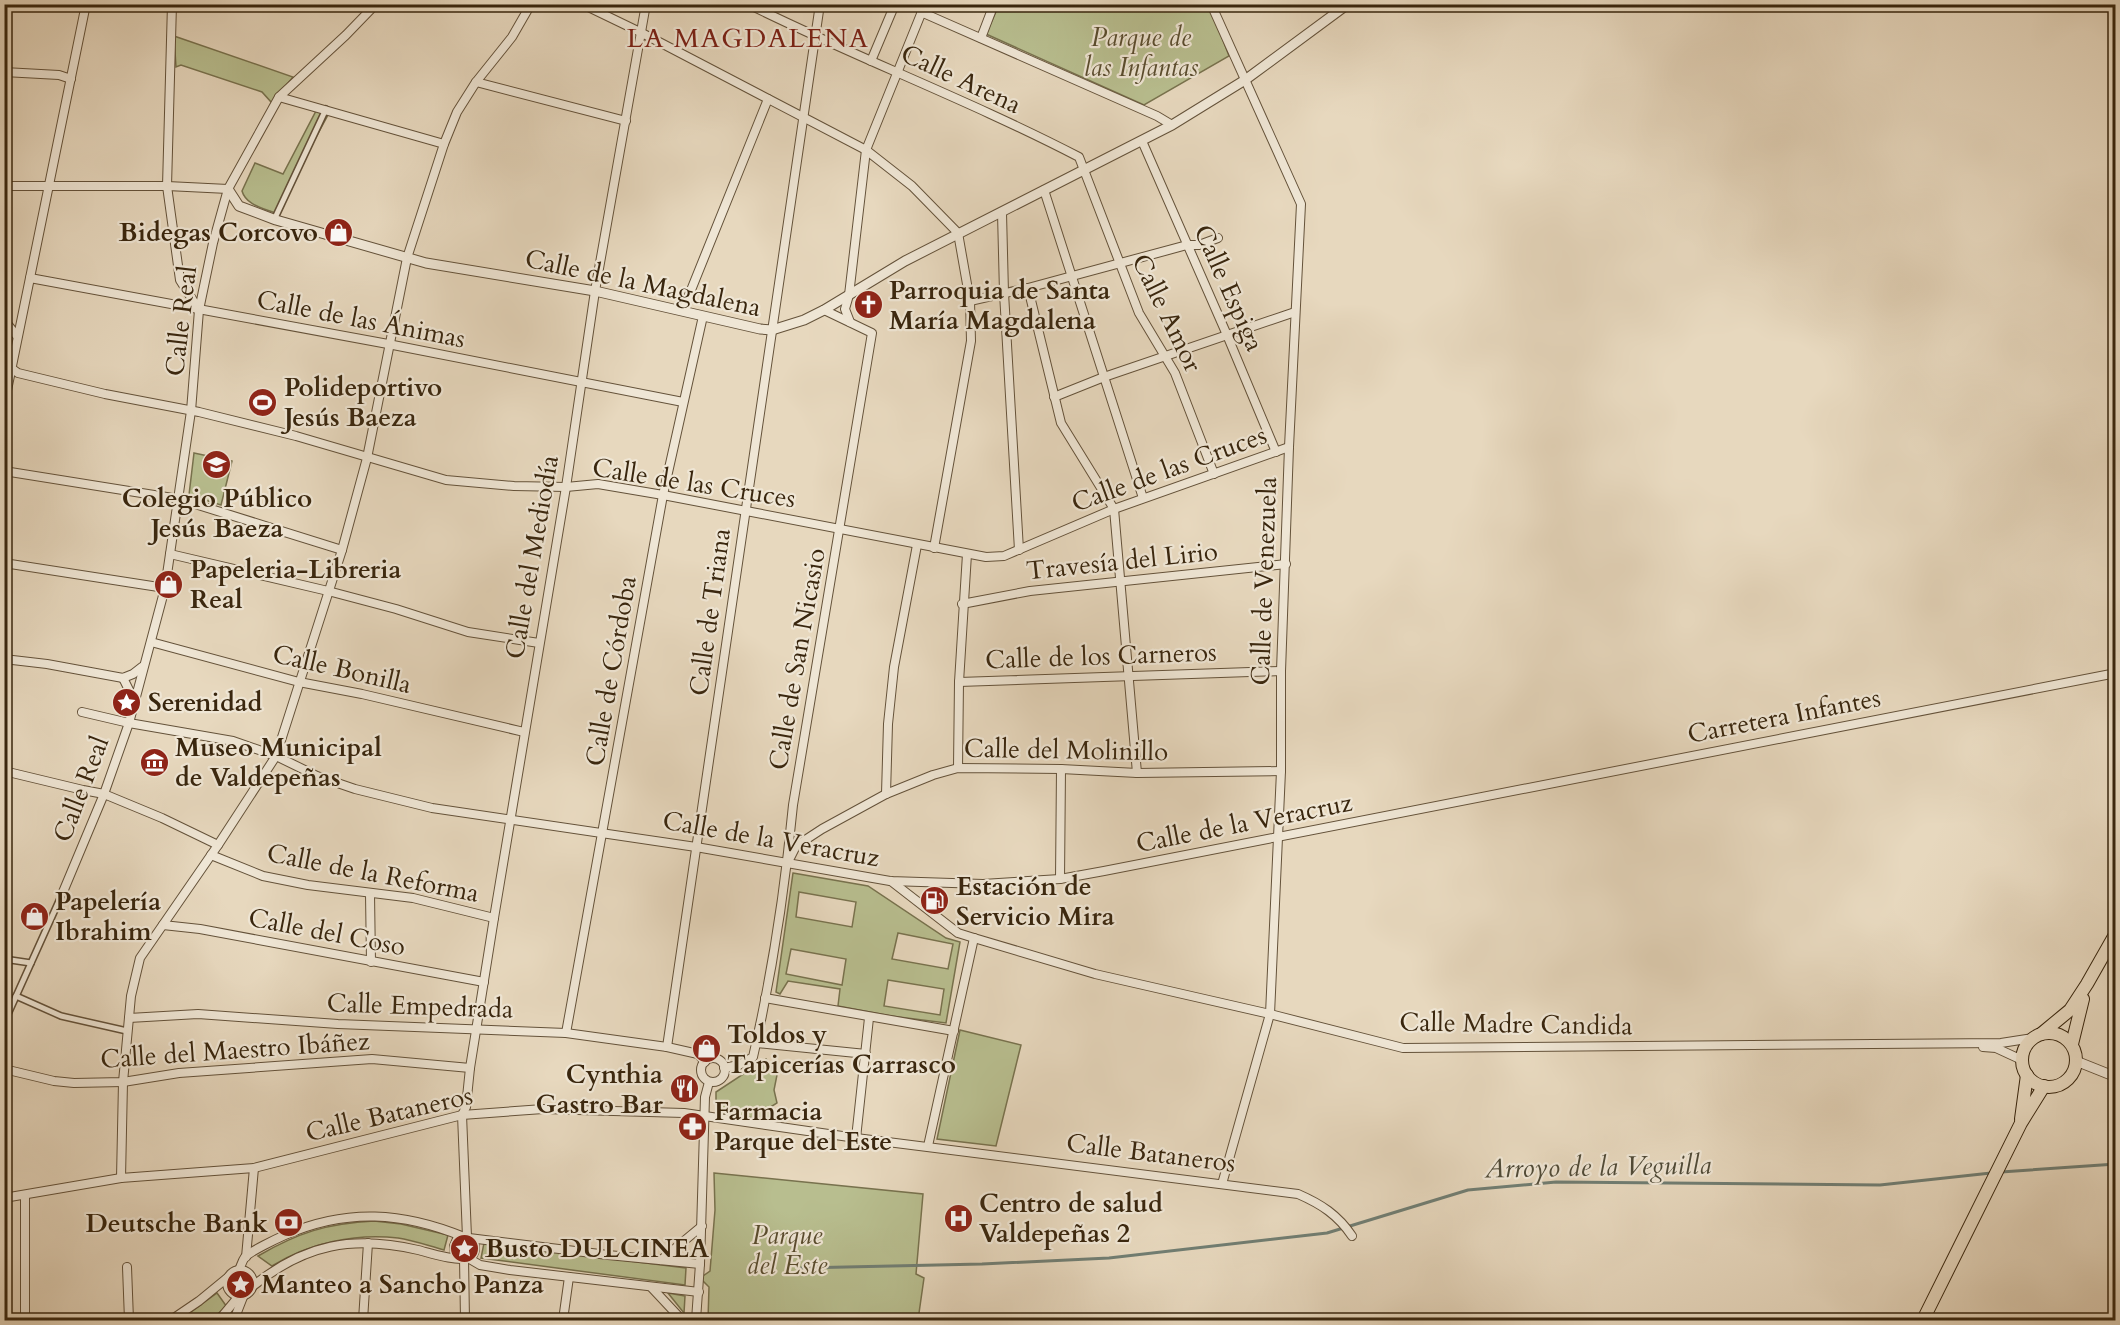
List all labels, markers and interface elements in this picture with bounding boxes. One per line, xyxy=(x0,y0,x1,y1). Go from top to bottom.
district label: LA MAGDALENA xyxy=(626,20,870,57)
park label: Parque de las Infantas xyxy=(1084,20,1198,85)
street label: Calle Arena xyxy=(895,36,1027,122)
place label: Bidegas Corcovo xyxy=(119,215,318,250)
shop icon: Bidegas Corcovo xyxy=(323,216,355,248)
street label: Calle Espiga xyxy=(1186,219,1272,357)
street label: Calle de la Magdalena xyxy=(522,241,764,325)
street label: Calle Amor xyxy=(1123,248,1211,378)
street label: Calle Real xyxy=(157,263,205,378)
place label: Parroquia de Santa María Magdalena xyxy=(889,273,1111,338)
street label: Calle de las Ánimas xyxy=(254,282,468,356)
church icon: Parroquia de Santa María Magdalena xyxy=(852,289,884,321)
place label: Polideportivo Jesús Baeza xyxy=(280,370,442,435)
sports icon: Polideportivo Jesús Baeza xyxy=(247,386,279,418)
street label: Calle de las Cruces xyxy=(1067,417,1271,521)
school or university icon: Colegio Público Jesús Baeza xyxy=(201,448,233,480)
street label: Calle de las Cruces xyxy=(590,450,798,516)
street label: Calle del Mediodía xyxy=(497,452,567,662)
street label: Calle de Venezuela xyxy=(1243,476,1285,686)
place label: Colegio Público Jesús Baeza xyxy=(122,481,312,546)
street label: Calle de Triana xyxy=(681,526,739,698)
street label: Travesía del Lirio xyxy=(1025,534,1219,588)
street label: Calle de San Nicasio xyxy=(760,545,834,773)
place label: Papeleria-Libreria Real xyxy=(190,552,401,617)
shop icon: Papeleria-Libreria Real xyxy=(153,568,185,600)
street label: Calle de Córdoba xyxy=(577,573,645,769)
street label: Calle de los Carneros xyxy=(985,634,1217,678)
street label: Calle Bonilla xyxy=(269,636,415,702)
street label: Carretera Infantes xyxy=(1684,680,1884,752)
place label: Serenidad xyxy=(148,685,263,720)
place icon: Serenidad xyxy=(111,686,143,718)
place label: Museo Municipal de Valdepeñas xyxy=(175,730,382,795)
street label: Calle Real xyxy=(45,731,117,847)
street label: Calle del Molinillo xyxy=(964,731,1168,769)
museum icon: Museo Municipal de Valdepeñas xyxy=(138,746,170,778)
street label: Calle de la Veracruz xyxy=(1133,785,1355,861)
street label: Calle de la Veracruz xyxy=(660,803,882,875)
street label: Calle de la Reforma xyxy=(264,835,482,911)
place label: Estación de Servicio Mira xyxy=(956,869,1115,934)
place label: Papelería Ibrahim xyxy=(55,884,161,949)
fuel station icon: Estación de Servicio Mira xyxy=(919,885,951,917)
shop icon: Papelería Ibrahim xyxy=(18,900,50,932)
street label: Calle del Coso xyxy=(246,900,408,964)
street label: Calle Empedrada xyxy=(326,985,514,1027)
street label: Calle Madre Candida xyxy=(1399,1004,1633,1044)
place label: Toldos y Tapicerías Carrasco xyxy=(727,1017,956,1082)
street label: Calle del Maestro Ibáñez xyxy=(99,1023,371,1077)
shop icon: Toldos y Tapicerías Carrasco xyxy=(690,1033,722,1065)
place label: Cynthia Gastro Bar xyxy=(536,1057,664,1122)
restaurant icon: Cynthia Gastro Bar xyxy=(668,1073,700,1105)
street label: Calle Bataneros xyxy=(302,1078,476,1150)
place label: Farmacia Parque del Este xyxy=(714,1094,892,1159)
pharmacy icon: Farmacia Parque del Este xyxy=(677,1110,709,1142)
street label: Calle Bataneros xyxy=(1064,1125,1238,1181)
water label: Arroyo de la Veguilla xyxy=(1483,1147,1712,1187)
place label: Centro de salud Valdepeñas 2 xyxy=(979,1186,1163,1251)
hospital icon: Centro de salud Valdepeñas 2 xyxy=(942,1202,974,1234)
place label: Deutsche Bank xyxy=(86,1206,269,1241)
bank icon: Deutsche Bank xyxy=(273,1207,305,1239)
park label: Parque del Este xyxy=(747,1218,828,1283)
place label: Busto DULCINEA xyxy=(485,1231,709,1266)
place icon: Busto DULCINEA xyxy=(448,1232,480,1264)
place label: Manteo a Sancho Panza xyxy=(261,1267,544,1302)
place icon: Manteo a Sancho Panza xyxy=(224,1268,256,1300)

